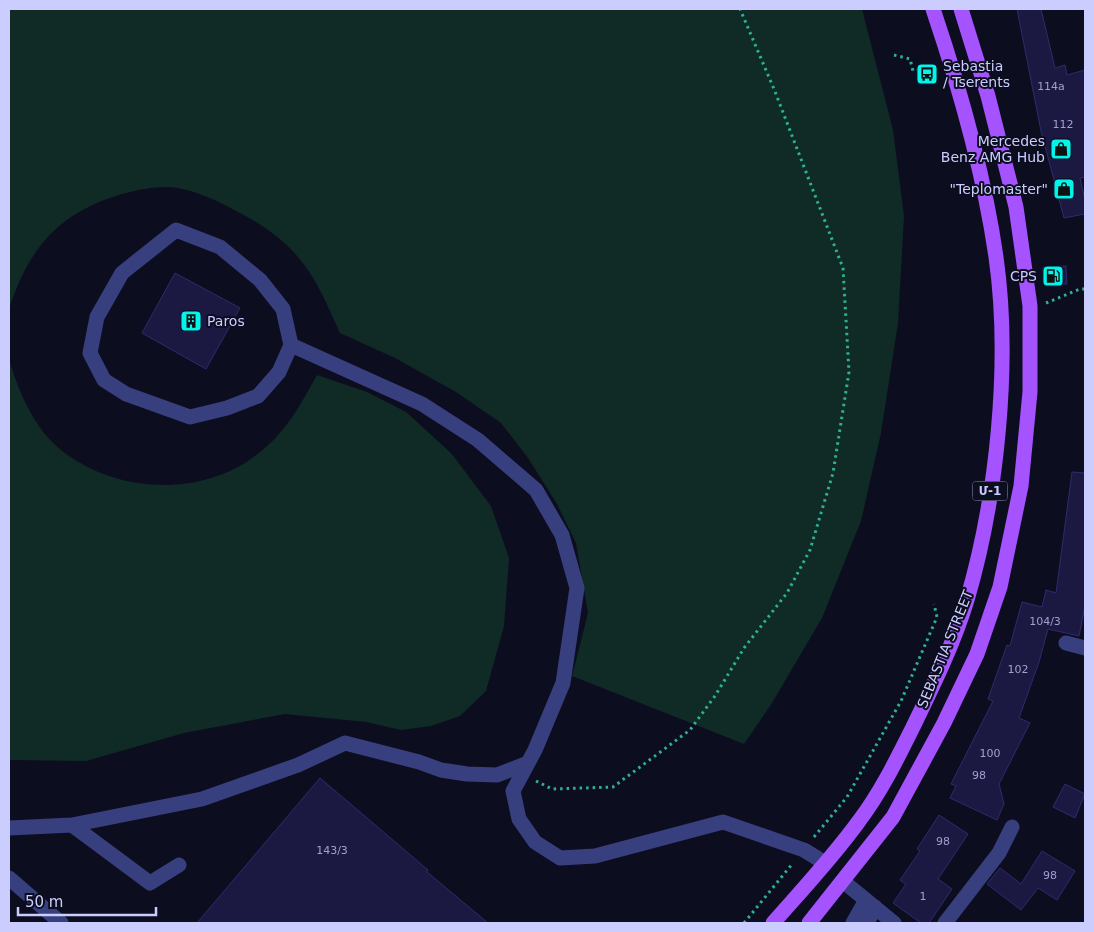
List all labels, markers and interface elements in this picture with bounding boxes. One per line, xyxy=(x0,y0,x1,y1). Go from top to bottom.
place label: Sebastia / Tserents xyxy=(943,58,1010,90)
bus stop icon: Sebastia / Tserents xyxy=(915,62,939,86)
house number: 114a xyxy=(1037,80,1065,93)
house number: 112 xyxy=(1053,118,1074,131)
place label: Mercedes Benz AMG Hub xyxy=(941,133,1045,165)
shop icon: Mercedes Benz AMG Hub xyxy=(1049,137,1073,161)
shop icon: "Teplomaster" xyxy=(1052,177,1076,201)
place label: "Teplomaster" xyxy=(950,181,1048,197)
fuel station icon: CPS xyxy=(1041,264,1065,288)
place label: CPS xyxy=(1010,268,1037,284)
building icon: Paros xyxy=(179,309,203,333)
place label: Paros xyxy=(207,313,245,329)
road number: Մ-1 xyxy=(972,482,1008,501)
street label: SEBASTIA STREET xyxy=(914,587,976,710)
house number: 104/3 xyxy=(1029,615,1061,628)
house number: 102 xyxy=(1008,663,1029,676)
house number: 100 xyxy=(980,747,1001,760)
house number: 98 xyxy=(972,769,986,782)
house number: 98 xyxy=(936,835,950,848)
house number: 143/3 xyxy=(316,844,348,857)
house number: 98 xyxy=(1043,869,1057,882)
scale bar xyxy=(18,884,155,916)
house number: 1 xyxy=(920,890,927,903)
text: 50 m xyxy=(25,893,63,911)

